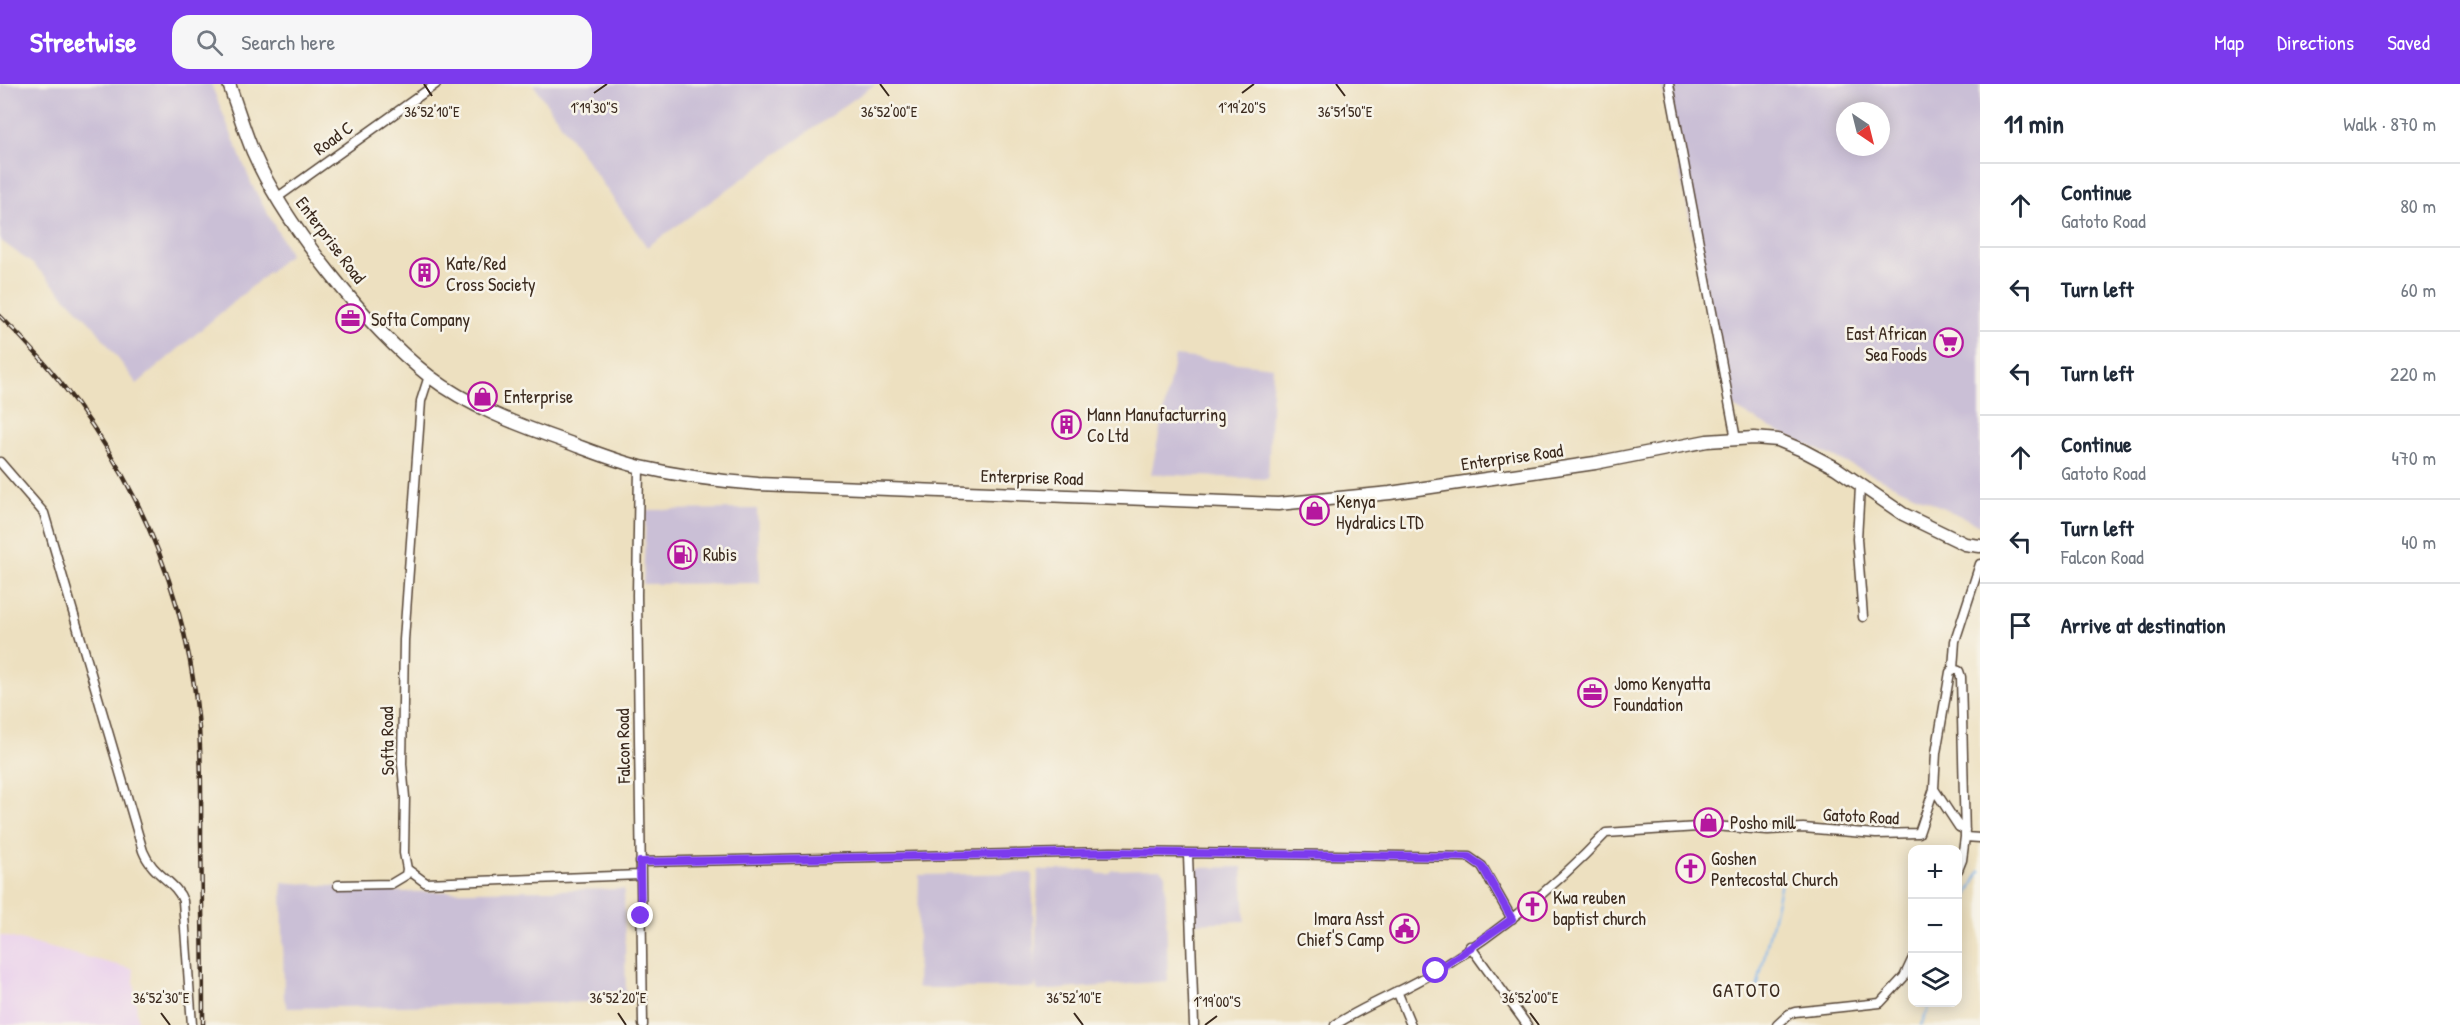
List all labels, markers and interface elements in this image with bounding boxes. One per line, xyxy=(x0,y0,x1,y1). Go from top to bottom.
search box xyxy=(172,15,592,69)
text: Streetwise xyxy=(30,23,136,61)
icon: search xyxy=(193,26,226,59)
text: Search here xyxy=(241,27,335,57)
text: Map xyxy=(2214,28,2244,57)
text: Directions xyxy=(2277,28,2354,57)
text: Saved xyxy=(2387,28,2430,57)
text: 1°19'30"S xyxy=(570,97,618,118)
text: 1°19'20"S xyxy=(1218,97,1266,118)
text: 36°52'10"E xyxy=(404,101,460,122)
text: 36°52'00"E xyxy=(861,101,918,122)
text: 36°51'50"E xyxy=(1318,101,1373,122)
north arrow xyxy=(1836,102,1890,156)
text: 11 min xyxy=(2004,106,2064,141)
text: Walk · 870 m xyxy=(2343,110,2436,137)
street label: Road C xyxy=(308,115,358,161)
text: Continue xyxy=(2061,177,2132,207)
icon: ahead xyxy=(2004,189,2037,222)
street label: Enterprise Road xyxy=(290,191,372,289)
text: 80 m xyxy=(2400,192,2436,219)
text: Gatoto Road xyxy=(2061,207,2146,234)
place label: Kate/Red Cross Society xyxy=(446,251,536,297)
building icon: Kate/Red Cross Society xyxy=(409,257,441,289)
icon: left xyxy=(2004,273,2037,306)
text: Turn left xyxy=(2061,274,2134,304)
text: 60 m xyxy=(2401,276,2436,303)
office icon: Softa Company xyxy=(334,303,366,335)
place label: Softa Company xyxy=(371,307,471,332)
place label: East African Sea Foods xyxy=(1846,321,1927,367)
supermarket icon: East African Sea Foods xyxy=(1932,327,1964,359)
icon: left xyxy=(2004,357,2037,390)
text: Turn left xyxy=(2061,358,2134,388)
text: 220 m xyxy=(2390,360,2436,387)
shop icon: Enterprise xyxy=(467,380,499,412)
place label: Enterprise xyxy=(504,384,573,409)
place label: Mann Manufacturring Co Ltd xyxy=(1087,402,1226,448)
building icon: Mann Manufacturring Co Ltd xyxy=(1050,408,1082,440)
text: Continue xyxy=(2061,429,2132,459)
street label: Enterprise Road xyxy=(1459,437,1565,477)
icon: ahead xyxy=(2004,441,2037,474)
text: 470 m xyxy=(2391,444,2436,471)
text: Gatoto Road xyxy=(2061,459,2146,486)
street label: Enterprise Road xyxy=(980,463,1084,491)
place label: Kenya Hydralics LTD xyxy=(1336,489,1424,535)
shop icon: Kenya Hydralics LTD xyxy=(1299,495,1331,527)
text: Turn left xyxy=(2061,513,2134,543)
icon: left xyxy=(2004,525,2037,558)
text: 40 m xyxy=(2401,528,2436,555)
fuel station icon: Rubis xyxy=(666,538,698,570)
place label: Rubis xyxy=(703,542,737,567)
text: Falcon Road xyxy=(2061,543,2144,570)
icon: arrive xyxy=(2004,609,2037,642)
text: Arrive at destination xyxy=(2061,610,2226,640)
place label: Jomo Kenyatta Foundation xyxy=(1613,671,1710,717)
office icon: Jomo Kenyatta Foundation xyxy=(1577,677,1609,709)
street label: Softa Road xyxy=(374,706,400,776)
street label: Falcon Road xyxy=(610,708,636,785)
street label: Gatoto Road xyxy=(1822,802,1900,830)
shop icon: Posho mill xyxy=(1693,806,1725,838)
place label: Posho mill xyxy=(1730,810,1796,835)
map controls xyxy=(1908,845,1962,1007)
button: + xyxy=(1908,845,1962,899)
place label: Goshen Pentecostal Church xyxy=(1711,846,1838,892)
church icon: Goshen Pentecostal Church xyxy=(1674,852,1706,884)
place label: Kwa reuben baptist church xyxy=(1553,885,1646,931)
church icon: Kwa reuben baptist church xyxy=(1516,891,1548,923)
button: − xyxy=(1908,899,1962,953)
route end xyxy=(627,902,653,928)
place label: Imara Asst Chief'S Camp xyxy=(1297,906,1385,952)
public building icon: Imara Asst Chief'S Camp xyxy=(1389,912,1421,944)
button: layers xyxy=(1908,953,1962,1007)
route start xyxy=(1422,957,1448,983)
district label: GATOTO xyxy=(1712,976,1782,1003)
text: 36°52'30"E xyxy=(133,987,190,1008)
text: 36°52'20"E xyxy=(590,987,647,1008)
text: 36°52'10"E xyxy=(1046,987,1102,1008)
text: 36°52'00"E xyxy=(1502,987,1559,1008)
text: 1°19'00"S xyxy=(1193,991,1241,1012)

